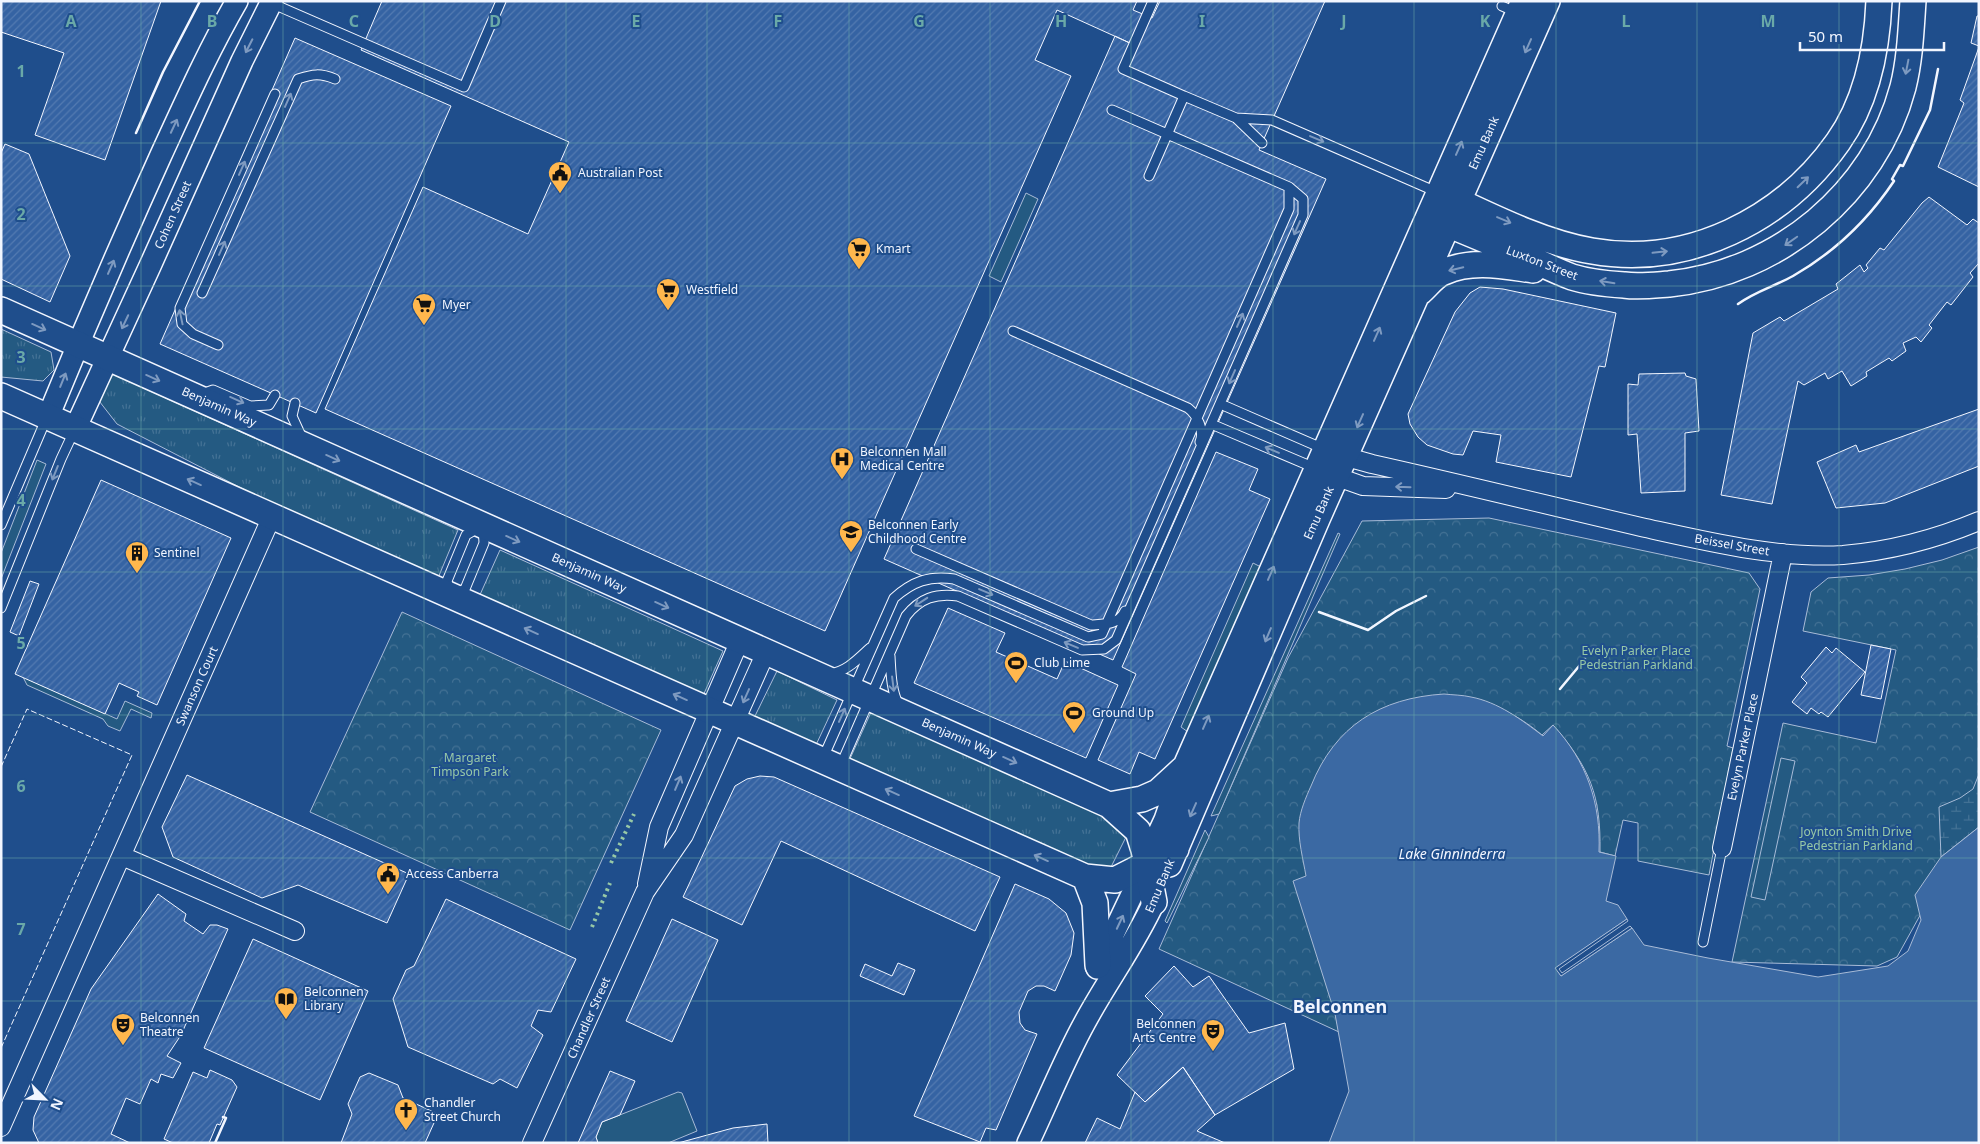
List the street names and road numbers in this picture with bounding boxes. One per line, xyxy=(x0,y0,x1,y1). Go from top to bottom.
street label: Emu Bank xyxy=(1464,113,1503,172)
street label: Cohen Street xyxy=(150,177,195,252)
street label: Luxton Street xyxy=(1504,241,1581,284)
street label: Benjamin Way xyxy=(179,382,260,431)
street label: Emu Bank xyxy=(1299,483,1338,542)
street label: Beissel Street xyxy=(1693,530,1771,560)
street label: Benjamin Way xyxy=(549,548,630,597)
street label: Swanson Court xyxy=(171,643,222,728)
street label: Evelyn Parker Place xyxy=(1723,692,1762,802)
street label: Benjamin Way xyxy=(919,713,1000,762)
street label: Emu Bank xyxy=(1141,856,1179,915)
street label: Chandler Street xyxy=(563,974,614,1061)

